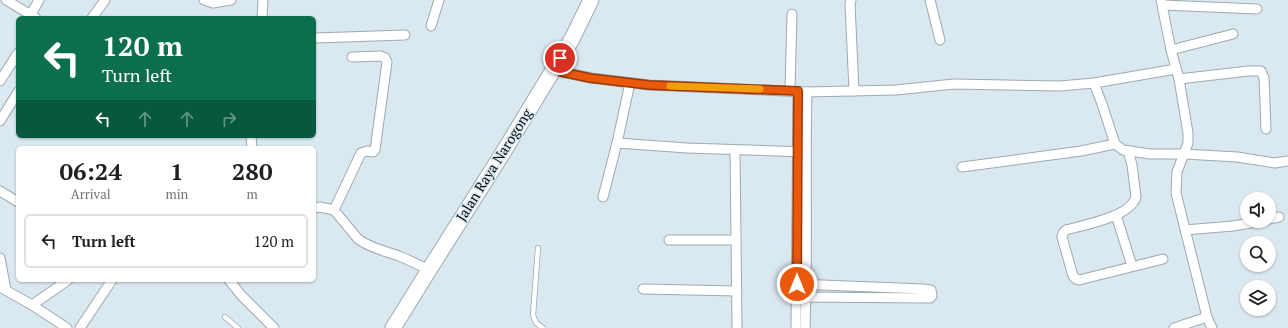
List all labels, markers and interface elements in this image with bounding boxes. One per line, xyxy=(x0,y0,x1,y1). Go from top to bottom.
text: 120 m xyxy=(102,27,183,64)
icon: left xyxy=(36,32,88,84)
pin xyxy=(543,41,577,75)
icon: arrive xyxy=(549,47,571,69)
text: Turn left xyxy=(102,63,172,87)
street label: Jalan Raya Narogong xyxy=(451,104,536,225)
icon: left xyxy=(92,108,114,130)
icon: ahead xyxy=(134,108,156,130)
icon: ahead xyxy=(176,108,198,130)
icon: right xyxy=(218,108,240,130)
text: 06:24 xyxy=(59,155,122,187)
text: 1 xyxy=(170,155,184,187)
text: 280 xyxy=(232,155,272,187)
text: Arrival xyxy=(71,185,111,203)
text: min xyxy=(165,185,188,203)
text: m xyxy=(247,185,258,203)
map controls xyxy=(1240,192,1276,316)
button: sound xyxy=(1240,192,1276,228)
icon: left xyxy=(38,230,60,252)
text: Turn left xyxy=(72,231,136,251)
text: 120 m xyxy=(253,231,294,251)
button: search xyxy=(1240,236,1276,272)
position arrow xyxy=(776,263,818,305)
button: layers xyxy=(1240,280,1276,316)

